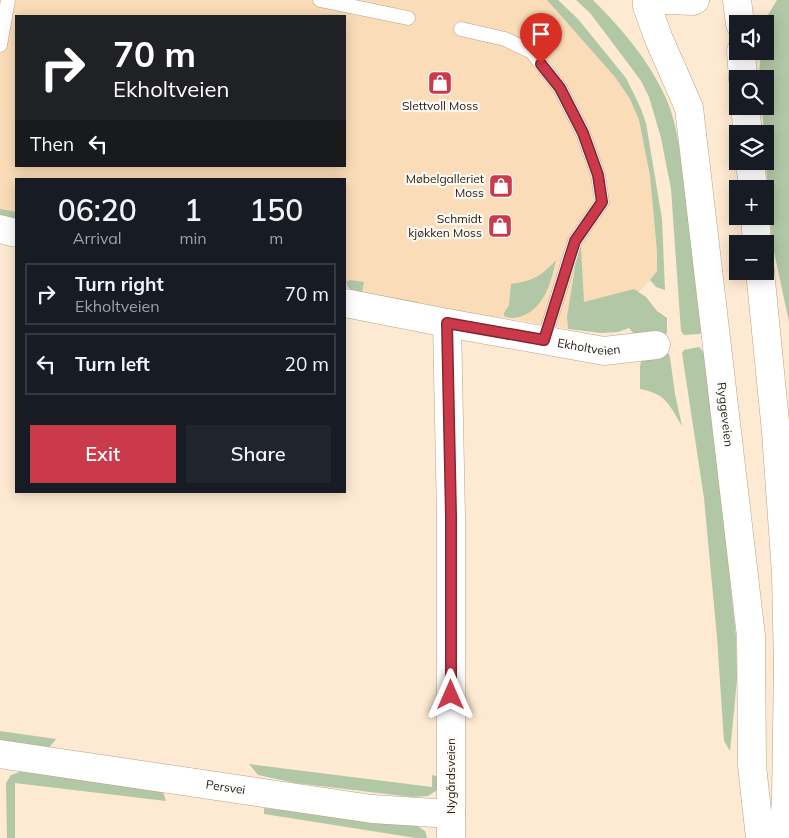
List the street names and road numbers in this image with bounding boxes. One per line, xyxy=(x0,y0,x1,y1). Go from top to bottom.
street label: Ekholtveien xyxy=(556,335,621,358)
street label: Ryggeveien xyxy=(714,381,737,448)
street label: Nygårdsveien xyxy=(443,738,458,814)
street label: Persvei xyxy=(205,777,247,797)

